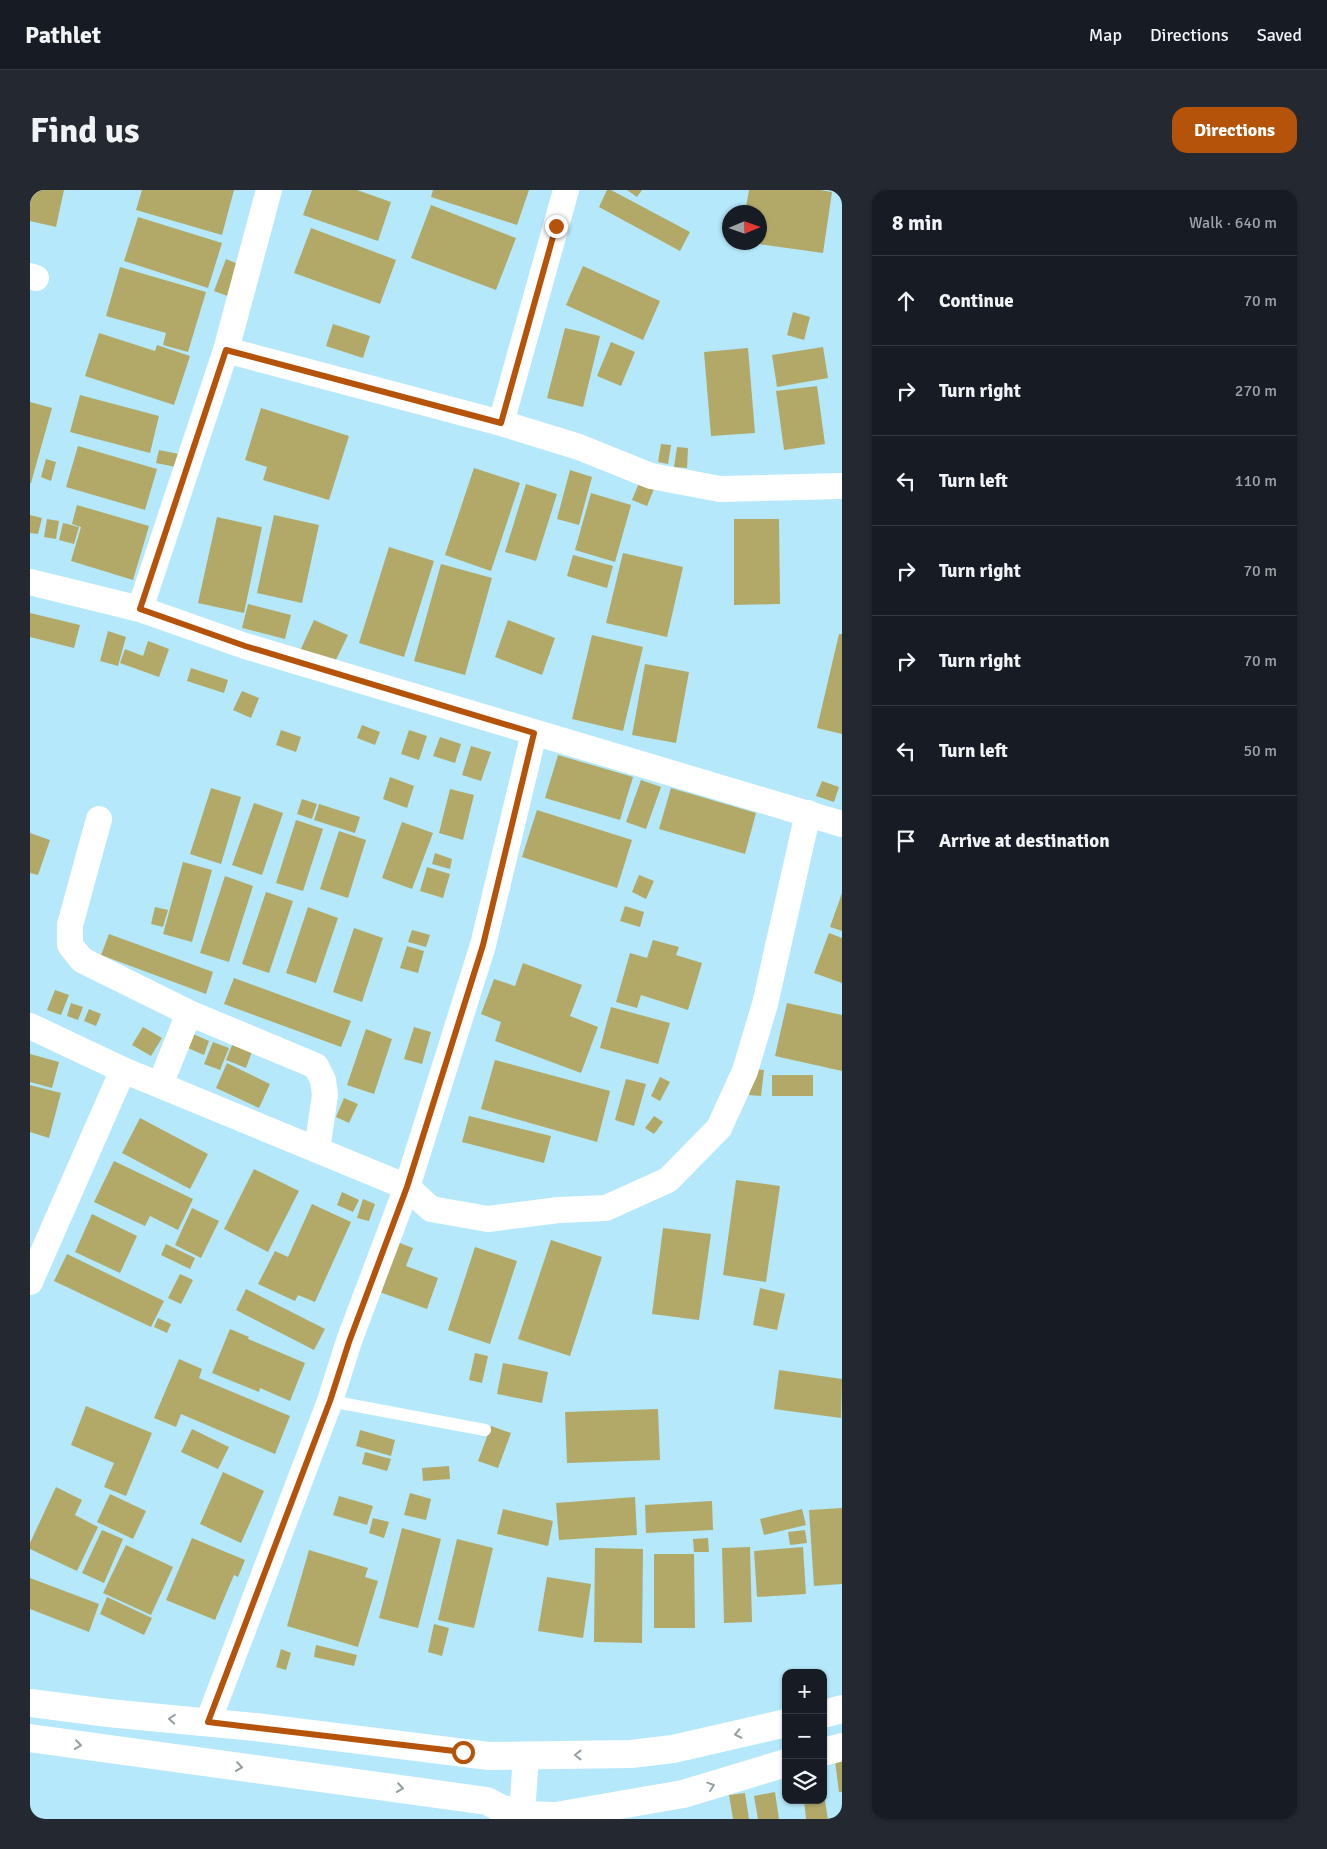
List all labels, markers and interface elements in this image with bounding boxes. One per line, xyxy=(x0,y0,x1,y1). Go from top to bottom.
text: Pathlet xyxy=(25,20,101,50)
text: Map xyxy=(1089,24,1122,46)
text: Directions xyxy=(1150,24,1229,46)
text: Saved xyxy=(1257,24,1302,46)
button: Directions xyxy=(1172,107,1297,153)
text: Find us xyxy=(30,109,140,152)
north arrow xyxy=(722,205,767,250)
text: 8 min xyxy=(892,210,943,236)
text: Walk · 640 m xyxy=(1189,213,1277,233)
route end xyxy=(545,215,568,238)
icon: ahead xyxy=(892,287,920,315)
text: Continue xyxy=(939,289,1014,313)
text: 70 m xyxy=(1243,291,1277,311)
icon: right xyxy=(892,377,920,405)
text: Turn right xyxy=(939,379,1021,403)
text: 270 m xyxy=(1235,381,1277,401)
icon: left xyxy=(892,467,920,495)
text: Turn left xyxy=(939,469,1008,493)
text: 110 m xyxy=(1235,471,1277,491)
icon: right xyxy=(892,557,920,585)
text: Turn right xyxy=(939,559,1021,583)
text: 70 m xyxy=(1243,561,1277,581)
icon: right xyxy=(892,647,920,675)
text: Turn right xyxy=(939,649,1021,673)
text: 70 m xyxy=(1243,651,1277,671)
icon: left xyxy=(892,737,920,765)
text: Turn left xyxy=(939,739,1008,763)
text: 50 m xyxy=(1243,741,1277,761)
icon: arrive xyxy=(892,827,920,855)
text: Arrive at destination xyxy=(939,829,1110,853)
map controls xyxy=(782,1669,827,1804)
button: + xyxy=(782,1669,827,1714)
one-way arrow xyxy=(168,1714,176,1725)
button: − xyxy=(782,1714,827,1759)
one-way arrow xyxy=(734,1728,743,1739)
one-way arrow xyxy=(74,1739,83,1749)
route start xyxy=(452,1741,475,1764)
one-way arrow xyxy=(574,1750,582,1760)
button: layers xyxy=(782,1759,827,1804)
one-way arrow xyxy=(235,1761,244,1771)
one-way arrow xyxy=(707,1782,715,1792)
one-way arrow xyxy=(396,1783,405,1793)

